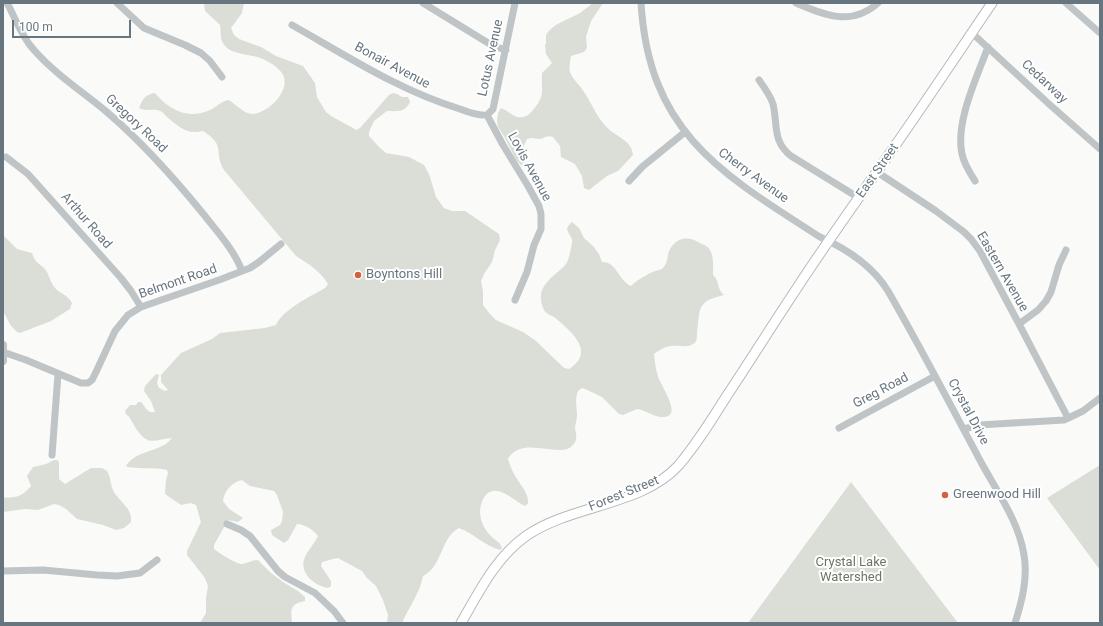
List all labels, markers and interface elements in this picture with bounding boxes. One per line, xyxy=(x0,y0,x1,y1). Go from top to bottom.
scale bar xyxy=(14,12,133,38)
street label: Lotus Avenue xyxy=(475,18,507,98)
text: 100 m xyxy=(19,20,53,34)
street label: Bonair Avenue xyxy=(352,40,432,92)
street label: Cedarway xyxy=(1018,57,1070,107)
street label: Gregory Road xyxy=(102,92,170,156)
street label: Lovis Avenue xyxy=(504,130,554,204)
street label: East Street xyxy=(854,141,902,201)
street label: Cherry Avenue xyxy=(715,145,791,207)
street label: Arthur Road xyxy=(57,190,115,252)
street label: Eastern Avenue xyxy=(973,229,1031,315)
street label: Belmont Road xyxy=(137,261,219,303)
place label: Boyntons Hill xyxy=(366,267,442,283)
marker: Boyntons Hill xyxy=(353,270,363,280)
street label: Greg Road xyxy=(851,370,911,412)
street label: Crystal Drive xyxy=(944,376,992,448)
street label: Forest Street xyxy=(587,473,661,515)
place label: Greenwood Hill xyxy=(953,487,1041,503)
marker: Greenwood Hill xyxy=(940,490,950,500)
park label: Crystal Lake Watershed xyxy=(816,555,886,586)

